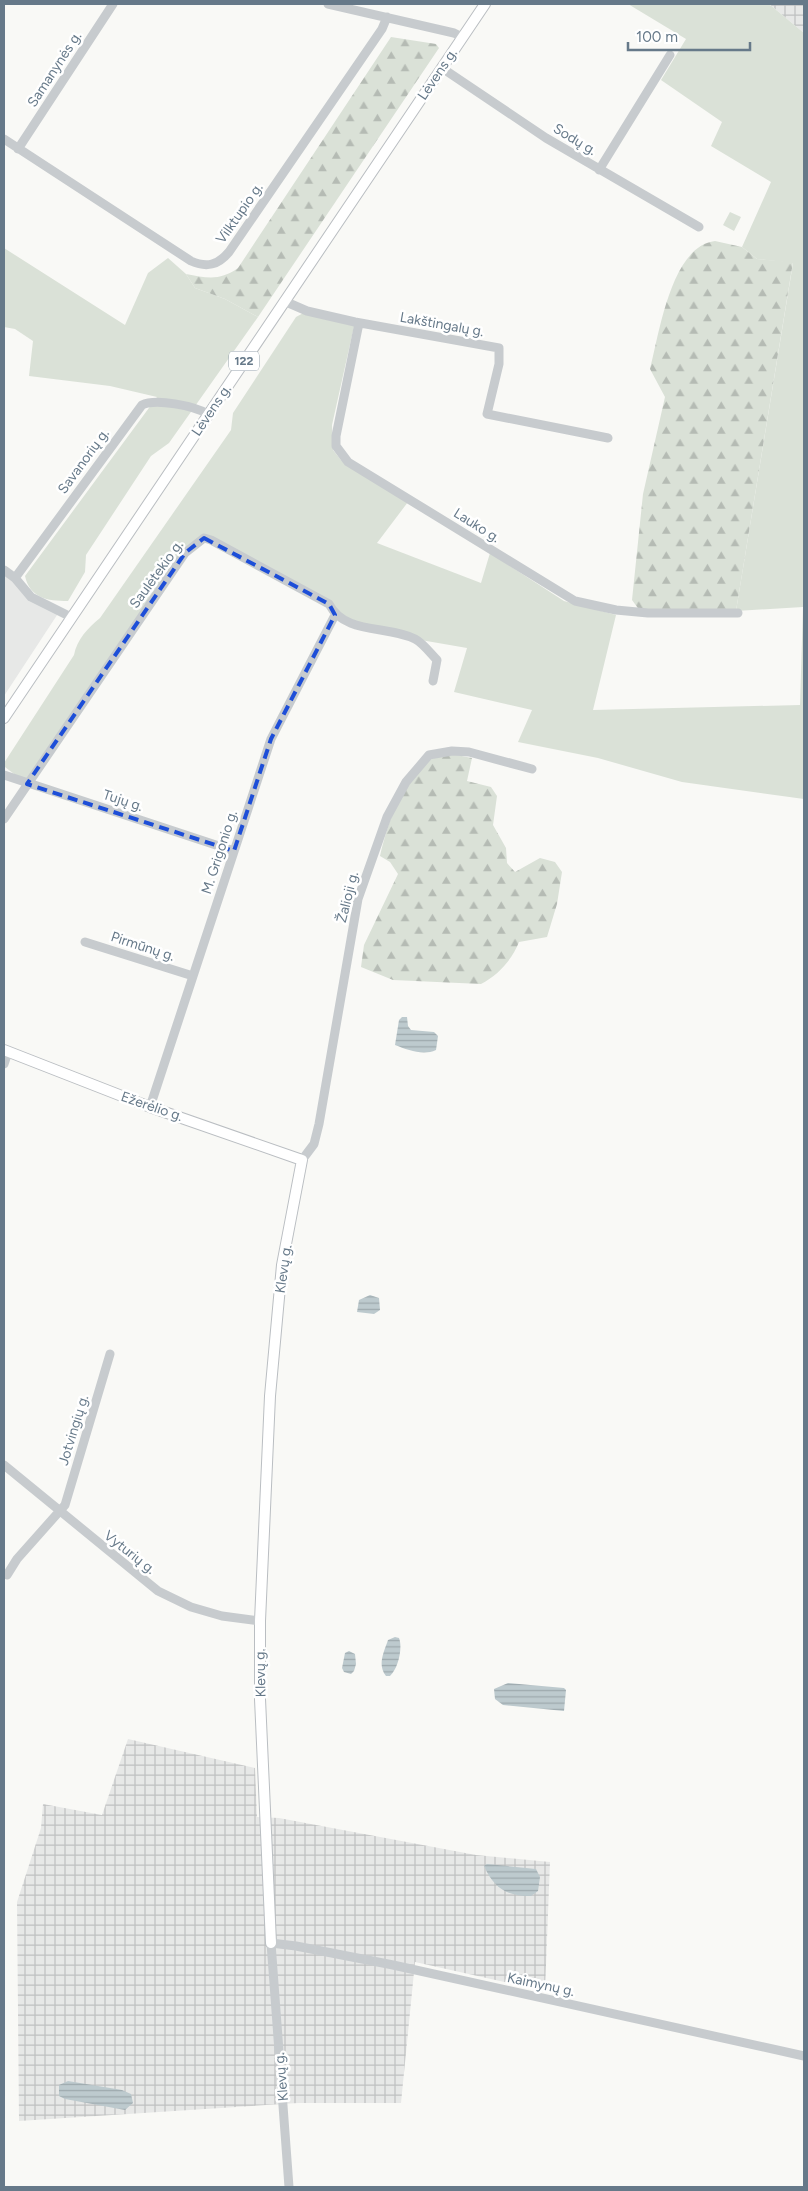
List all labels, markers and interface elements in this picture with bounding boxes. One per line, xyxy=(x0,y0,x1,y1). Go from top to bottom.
scale bar xyxy=(628,20,750,52)
street label: Samanynės g. xyxy=(24,28,85,110)
text: 100 m xyxy=(636,28,678,46)
street label: Lėvens g. xyxy=(414,45,461,103)
street label: Sodų g. xyxy=(550,120,599,159)
street label: Vilktupio g. xyxy=(212,180,267,247)
street label: Lakštingalų g. xyxy=(399,309,485,340)
road number: 122 xyxy=(229,352,259,371)
street label: Lėvens g. xyxy=(188,381,235,439)
street label: Savanorių g. xyxy=(54,425,113,497)
street label: Lauko g. xyxy=(450,505,503,546)
street label: Saulėtekio g. xyxy=(126,537,187,612)
street label: Tujų g. xyxy=(101,786,145,815)
street label: M. Grigonio g. xyxy=(198,808,241,896)
street label: Žalioji g. xyxy=(333,870,362,924)
street label: Pirmūnų g. xyxy=(109,928,177,965)
street label: Ežerėlio g. xyxy=(119,1088,185,1125)
street label: Klevų g. xyxy=(272,1244,295,1294)
street label: Jotvingių g. xyxy=(55,1393,92,1467)
street label: Vyturių g. xyxy=(101,1527,159,1578)
street label: Klevų g. xyxy=(252,1648,269,1698)
street label: Kaimynų g. xyxy=(506,1969,576,2000)
street label: Klevų g. xyxy=(271,2052,292,2102)

